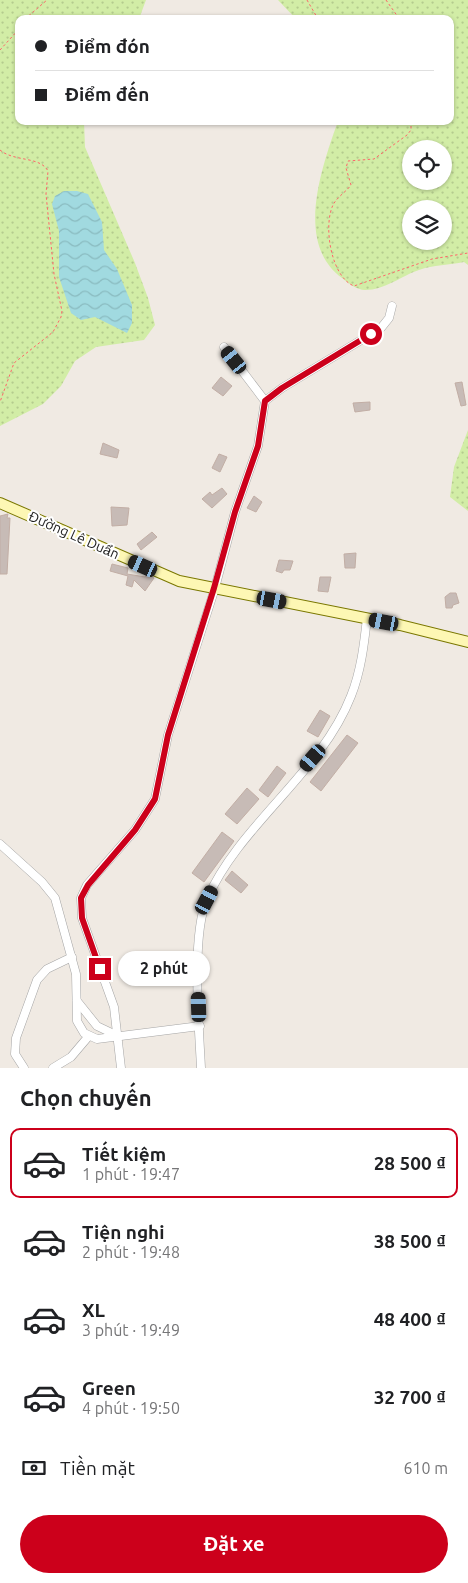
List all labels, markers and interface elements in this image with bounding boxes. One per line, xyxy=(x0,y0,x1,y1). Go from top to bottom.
text: Điểm đón xyxy=(65,35,150,57)
text: Điểm đến xyxy=(65,83,149,105)
map controls xyxy=(402,140,452,250)
button: locate xyxy=(402,140,452,190)
button: layers xyxy=(402,200,452,250)
route start xyxy=(360,323,382,345)
car xyxy=(218,344,249,376)
street label: Đường Lê Duẩn xyxy=(26,508,122,562)
car xyxy=(126,553,159,579)
car xyxy=(255,590,288,610)
car xyxy=(367,612,400,632)
car xyxy=(297,742,328,774)
car xyxy=(193,883,220,917)
callout: 2 phút xyxy=(118,952,210,986)
route end xyxy=(89,958,111,980)
text: 2 phút xyxy=(140,959,188,977)
car xyxy=(190,992,207,1022)
text: Chọn chuyến xyxy=(20,1085,152,1110)
icon: car xyxy=(22,1141,67,1186)
text: Tiết kiệm xyxy=(82,1143,166,1165)
text: 28 500 ₫ xyxy=(374,1152,446,1174)
text: 1 phút · 19:47 xyxy=(82,1165,180,1183)
icon: car xyxy=(22,1219,67,1264)
text: Tiện nghi xyxy=(82,1221,164,1243)
text: 38 500 ₫ xyxy=(374,1230,446,1252)
text: 2 phút · 19:48 xyxy=(82,1243,180,1261)
icon: car xyxy=(22,1297,67,1342)
text: XL xyxy=(82,1299,105,1321)
text: 48 400 ₫ xyxy=(374,1308,446,1330)
text: 3 phút · 19:49 xyxy=(82,1321,180,1339)
icon: car xyxy=(22,1375,67,1420)
text: Green xyxy=(82,1377,136,1399)
text: 32 700 ₫ xyxy=(374,1386,446,1408)
text: 4 phút · 19:50 xyxy=(82,1399,180,1417)
icon: cash xyxy=(20,1454,48,1482)
text: Tiền mặt xyxy=(60,1457,135,1479)
text: 610 m xyxy=(403,1459,448,1477)
button: Đặt xe xyxy=(20,1515,448,1573)

